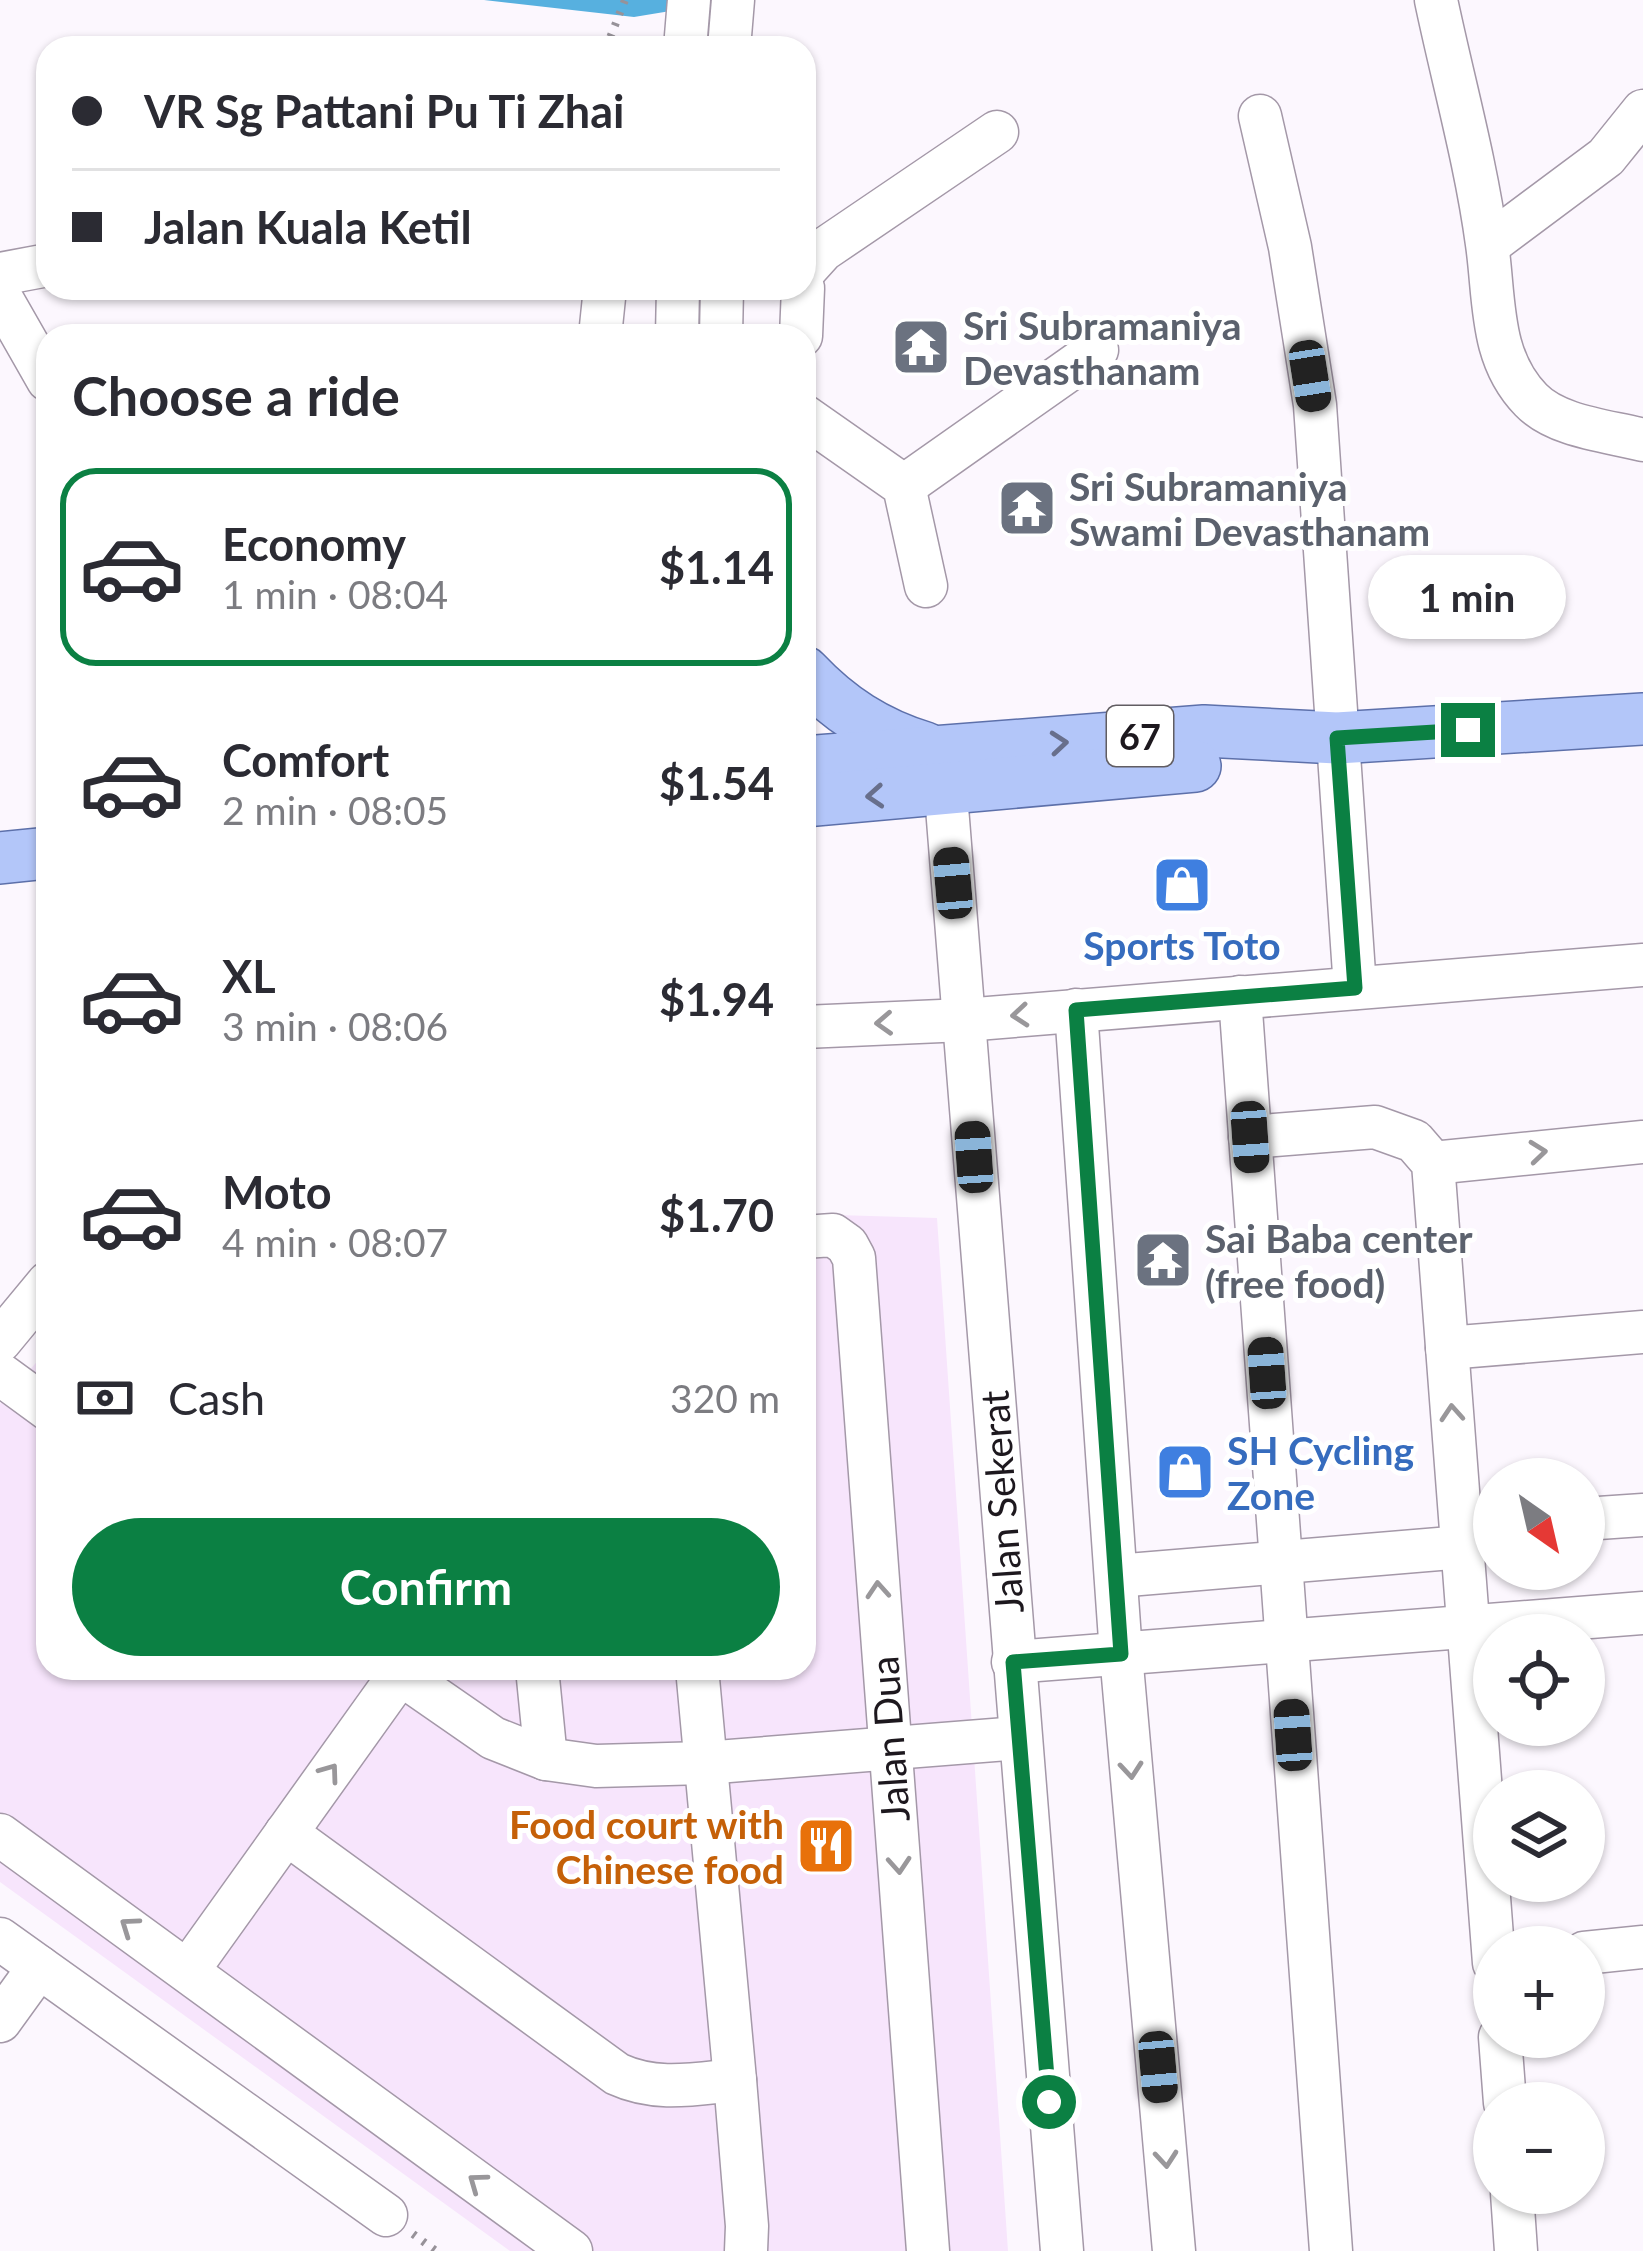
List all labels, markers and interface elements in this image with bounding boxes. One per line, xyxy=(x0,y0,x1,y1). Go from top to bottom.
text: VR Sg Pattani Pu Ti Zhai xyxy=(144,84,624,138)
text: Jalan Kuala Ketil xyxy=(144,200,472,254)
place label: Sri Subramaniya Devasthanam xyxy=(963,302,1241,393)
temple icon: Sri Subramaniya Devasthanam xyxy=(890,316,952,378)
car xyxy=(1287,338,1333,414)
text: Choose a ride xyxy=(72,363,400,428)
place label: Sri Subramaniya Swami Devasthanam xyxy=(1069,463,1430,554)
temple icon: Sri Subramaniya Swami Devasthanam xyxy=(996,477,1058,539)
icon: car xyxy=(78,513,186,621)
text: Economy xyxy=(222,517,406,571)
text: $1.14 xyxy=(659,540,774,594)
callout: 1 min xyxy=(1369,556,1567,640)
text: 1 min · 08:04 xyxy=(222,571,448,617)
text: 1 min xyxy=(1419,574,1515,620)
route end xyxy=(1441,703,1495,757)
road number: 67 xyxy=(1107,706,1173,766)
icon: car xyxy=(78,729,186,837)
one-way arrow xyxy=(1050,731,1069,756)
text: Comfort xyxy=(222,733,389,787)
text: $1.54 xyxy=(659,756,774,810)
one-way arrow xyxy=(865,783,884,809)
text: 2 min · 08:05 xyxy=(222,787,448,833)
car xyxy=(932,846,974,920)
shop icon: Sports Toto xyxy=(1151,854,1213,916)
place label: Sports Toto xyxy=(1083,922,1281,968)
icon: car xyxy=(78,945,186,1053)
text: XL xyxy=(222,949,276,1003)
text: $1.94 xyxy=(659,972,774,1026)
one-way arrow xyxy=(1010,1002,1029,1027)
text: 3 min · 08:06 xyxy=(222,1003,448,1049)
one-way arrow xyxy=(874,1010,893,1036)
car xyxy=(1230,1100,1270,1174)
car xyxy=(954,1120,994,1194)
one-way arrow xyxy=(1528,1140,1548,1166)
icon: car xyxy=(78,1161,186,1269)
text: Moto xyxy=(222,1165,332,1219)
text: $1.70 xyxy=(659,1188,774,1242)
place label: Sai Baba center (free food) xyxy=(1205,1215,1473,1306)
text: 4 min · 08:07 xyxy=(222,1219,448,1265)
temple icon: Sai Baba center (free food) xyxy=(1132,1229,1194,1291)
car xyxy=(1247,1336,1287,1410)
icon: cash xyxy=(72,1365,138,1431)
text: Cash xyxy=(168,1371,265,1425)
text: 320 m xyxy=(670,1375,780,1421)
street label: Jalan Sekerat xyxy=(970,1389,1032,1615)
one-way arrow xyxy=(1440,1403,1466,1422)
place label: SH Cycling Zone xyxy=(1227,1427,1414,1518)
shop icon: SH Cycling Zone xyxy=(1154,1441,1216,1503)
north arrow xyxy=(1473,1458,1605,1590)
map controls xyxy=(1473,1458,1605,2214)
button: Confirm xyxy=(72,1518,780,1656)
one-way arrow xyxy=(866,1580,892,1599)
button: locate xyxy=(1473,1614,1605,1746)
street label: Jalan Dua xyxy=(860,1655,918,1823)
car xyxy=(1273,1698,1313,1772)
one-way arrow xyxy=(1118,1761,1144,1780)
one-way arrow xyxy=(316,1763,338,1785)
button: layers xyxy=(1473,1770,1605,1902)
place label: Food court with Chinese food xyxy=(509,1801,784,1892)
restaurant icon: Food court with Chinese food xyxy=(795,1815,857,1877)
one-way arrow xyxy=(885,1856,911,1875)
one-way arrow xyxy=(120,1918,142,1940)
button: + xyxy=(1473,1926,1605,2058)
car xyxy=(1137,2030,1179,2104)
route start xyxy=(1022,2075,1076,2129)
button: − xyxy=(1473,2082,1605,2214)
one-way arrow xyxy=(1153,2150,1178,2169)
one-way arrow xyxy=(469,2174,490,2196)

